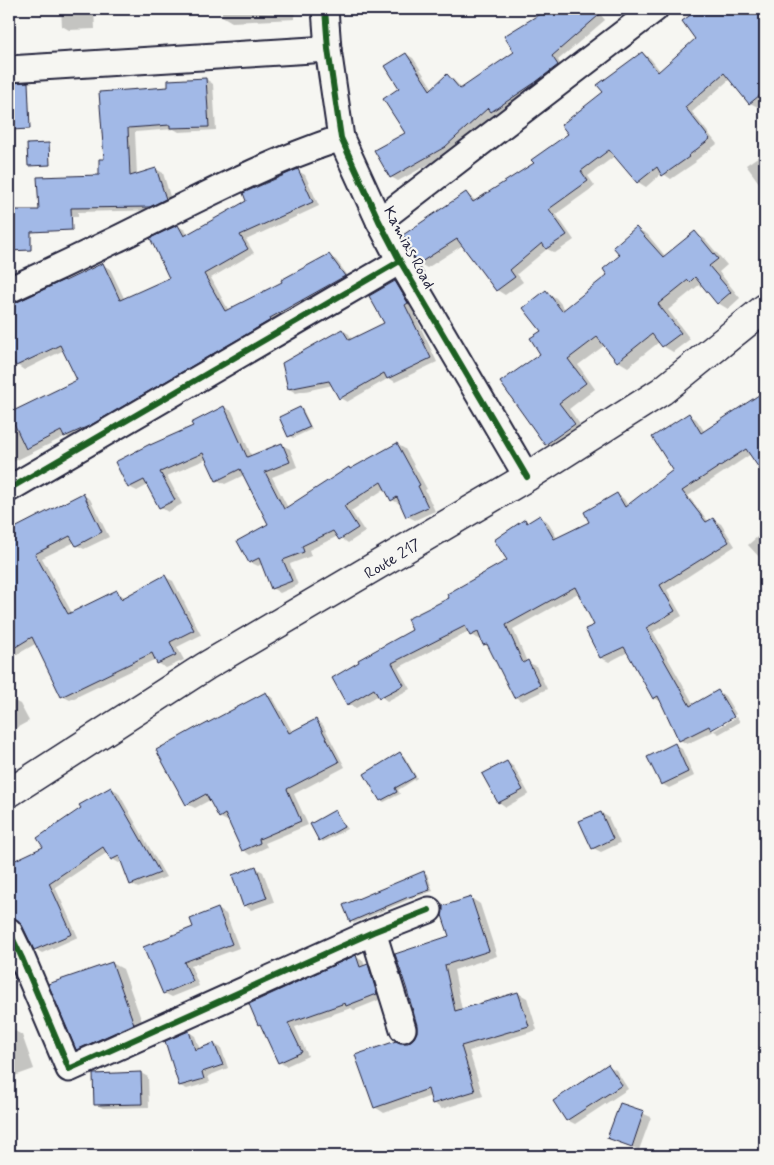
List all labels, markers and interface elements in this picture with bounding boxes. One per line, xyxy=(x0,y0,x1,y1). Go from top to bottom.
street label: Kamias Road xyxy=(378,203,439,293)
street label: Route 217 xyxy=(360,534,425,584)

